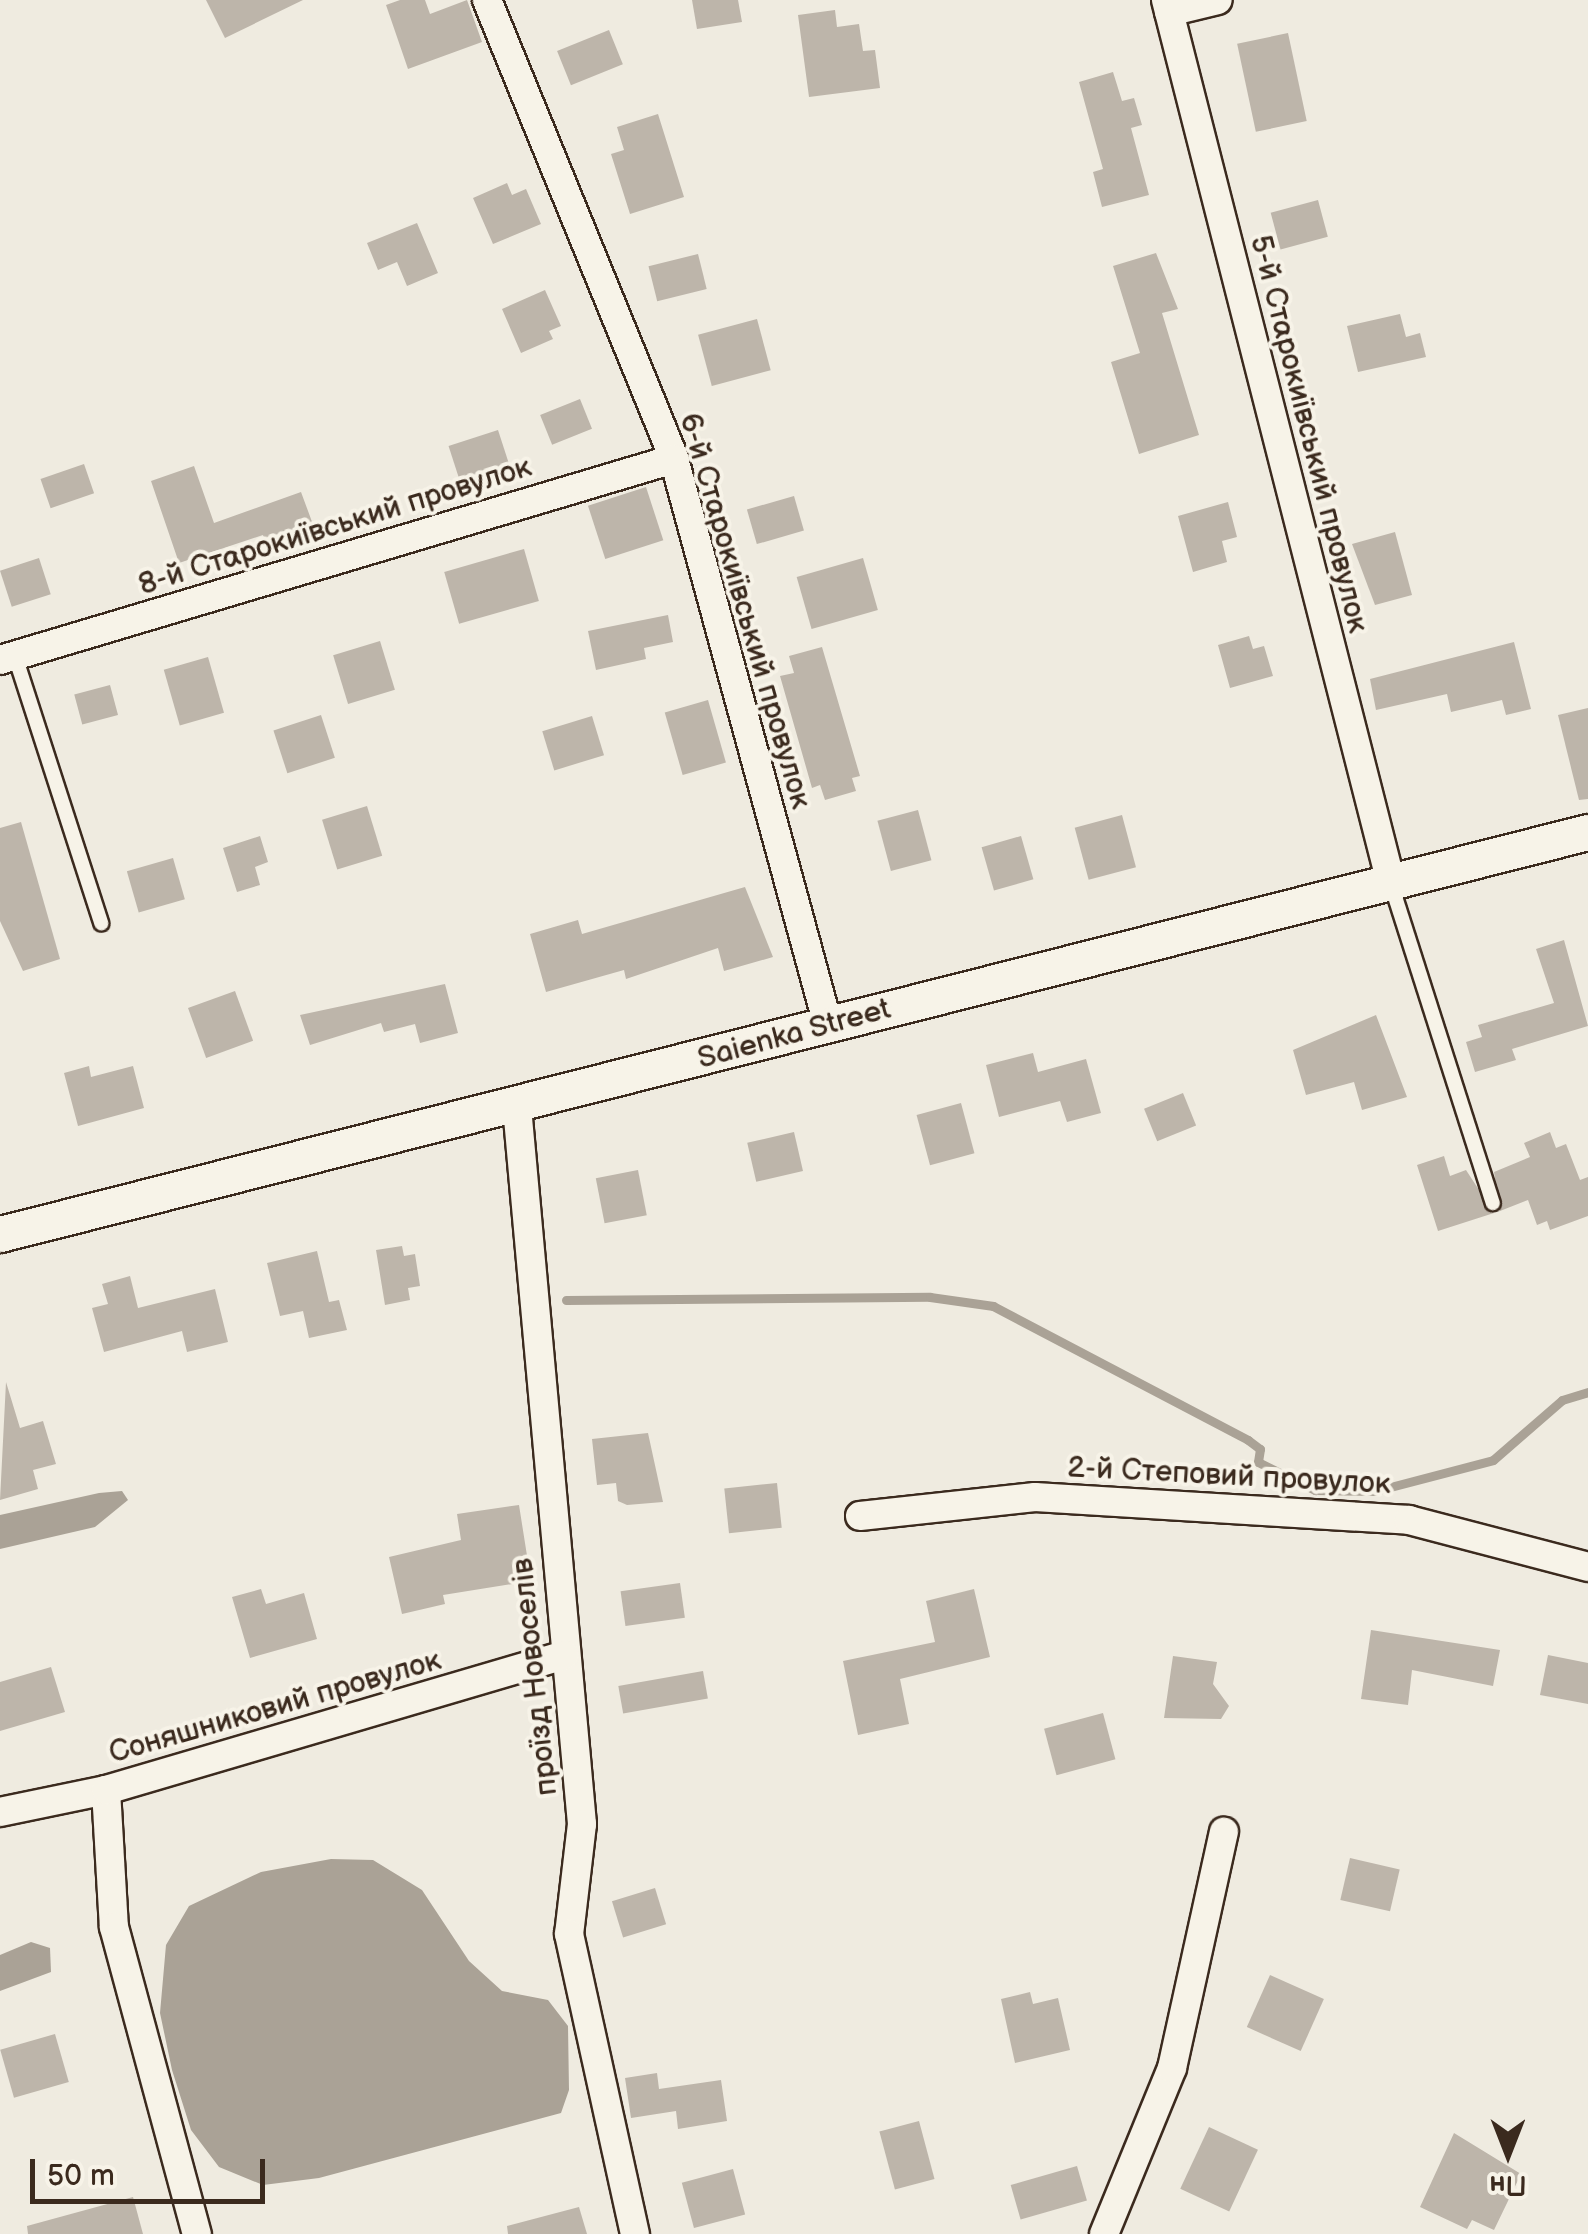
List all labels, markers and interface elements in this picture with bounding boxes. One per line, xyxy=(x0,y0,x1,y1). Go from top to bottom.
street label: 5-й Старокиївський провулок xyxy=(1242,231,1376,637)
street label: 6-й Старокиївський провулок xyxy=(671,409,819,813)
street label: 8-й Старокиївський провулок xyxy=(134,449,536,603)
street label: Saienka Street xyxy=(693,991,895,1077)
street label: 2-й Степовий провулок xyxy=(1066,1450,1392,1502)
street label: проїзд Новоселів xyxy=(505,1556,565,1798)
street label: Соняшниковий провулок xyxy=(105,1642,445,1772)
north arrow xyxy=(1458,2104,1558,2204)
scale bar xyxy=(35,2139,270,2201)
text: 50 m xyxy=(47,2158,115,2194)
text: Пн xyxy=(1489,2168,1527,2201)

